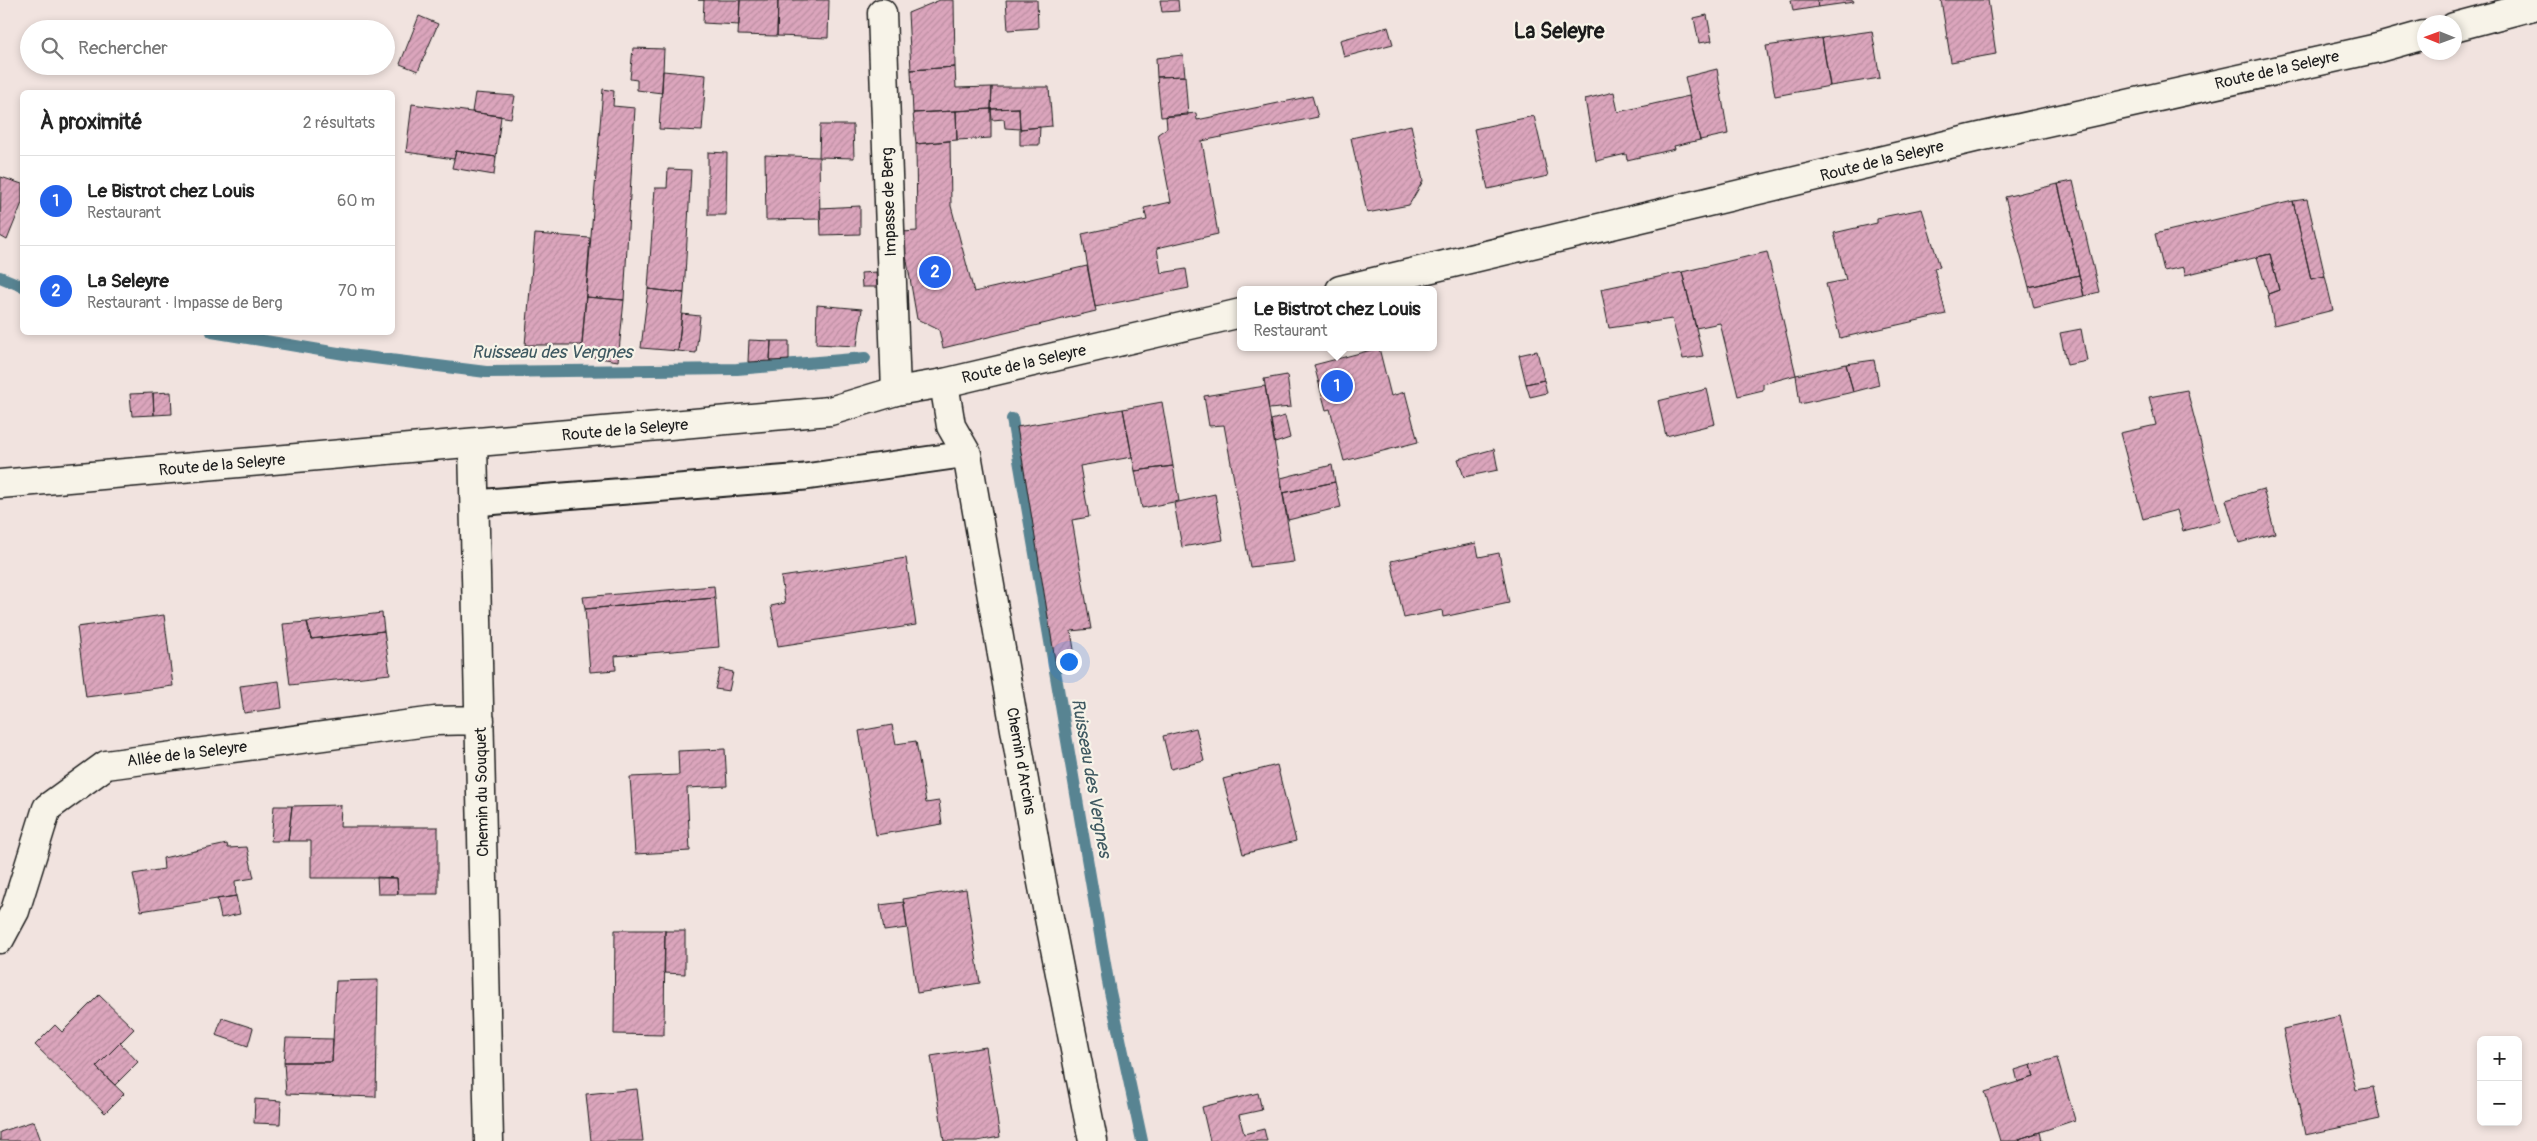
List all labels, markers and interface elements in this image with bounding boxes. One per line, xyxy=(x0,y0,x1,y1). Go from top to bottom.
north arrow xyxy=(2417,15,2462,60)
district label: La Seleyre xyxy=(1514,18,1605,45)
search box xyxy=(20,20,395,75)
icon: search xyxy=(38,34,66,62)
text: Rechercher xyxy=(78,36,168,60)
street label: Route de la Seleyre xyxy=(2213,46,2341,94)
text: À proximité xyxy=(40,109,143,136)
text: 2 résultats xyxy=(303,113,375,133)
street label: Route de la Seleyre xyxy=(1818,136,1946,186)
street label: Impasse de Berg xyxy=(877,147,901,257)
text: Le Bistrot chez Louis xyxy=(87,179,254,203)
text: 1 xyxy=(53,191,59,211)
text: 60 m xyxy=(337,191,375,211)
text: Restaurant xyxy=(87,203,161,223)
pin: 2 xyxy=(919,253,951,291)
text: La Seleyre xyxy=(87,269,169,293)
text: 2 xyxy=(52,281,60,301)
text: 70 m xyxy=(338,281,375,301)
popup xyxy=(1237,286,1437,351)
text: Restaurant · Impasse de Berg xyxy=(87,293,283,313)
text: Le Bistrot chez Louis xyxy=(1253,297,1421,321)
text: Restaurant xyxy=(1253,321,1327,341)
street label: Route de la Seleyre xyxy=(960,340,1088,388)
water label: Ruisseau des Vergnes xyxy=(472,341,634,364)
pin: 1 xyxy=(1321,367,1353,405)
street label: Route de la Seleyre xyxy=(561,415,689,445)
street label: Route de la Seleyre xyxy=(158,450,286,480)
your location xyxy=(1056,649,1082,675)
water label: Ruisseau des Vergnes xyxy=(1066,697,1117,861)
street label: Chemin d'Arcins xyxy=(1002,706,1040,816)
street label: Chemin du Souquet xyxy=(471,726,493,857)
street label: Allée de la Seleyre xyxy=(126,737,248,771)
map controls xyxy=(2477,1036,2522,1126)
button: + xyxy=(2477,1036,2522,1081)
button: − xyxy=(2477,1081,2522,1126)

